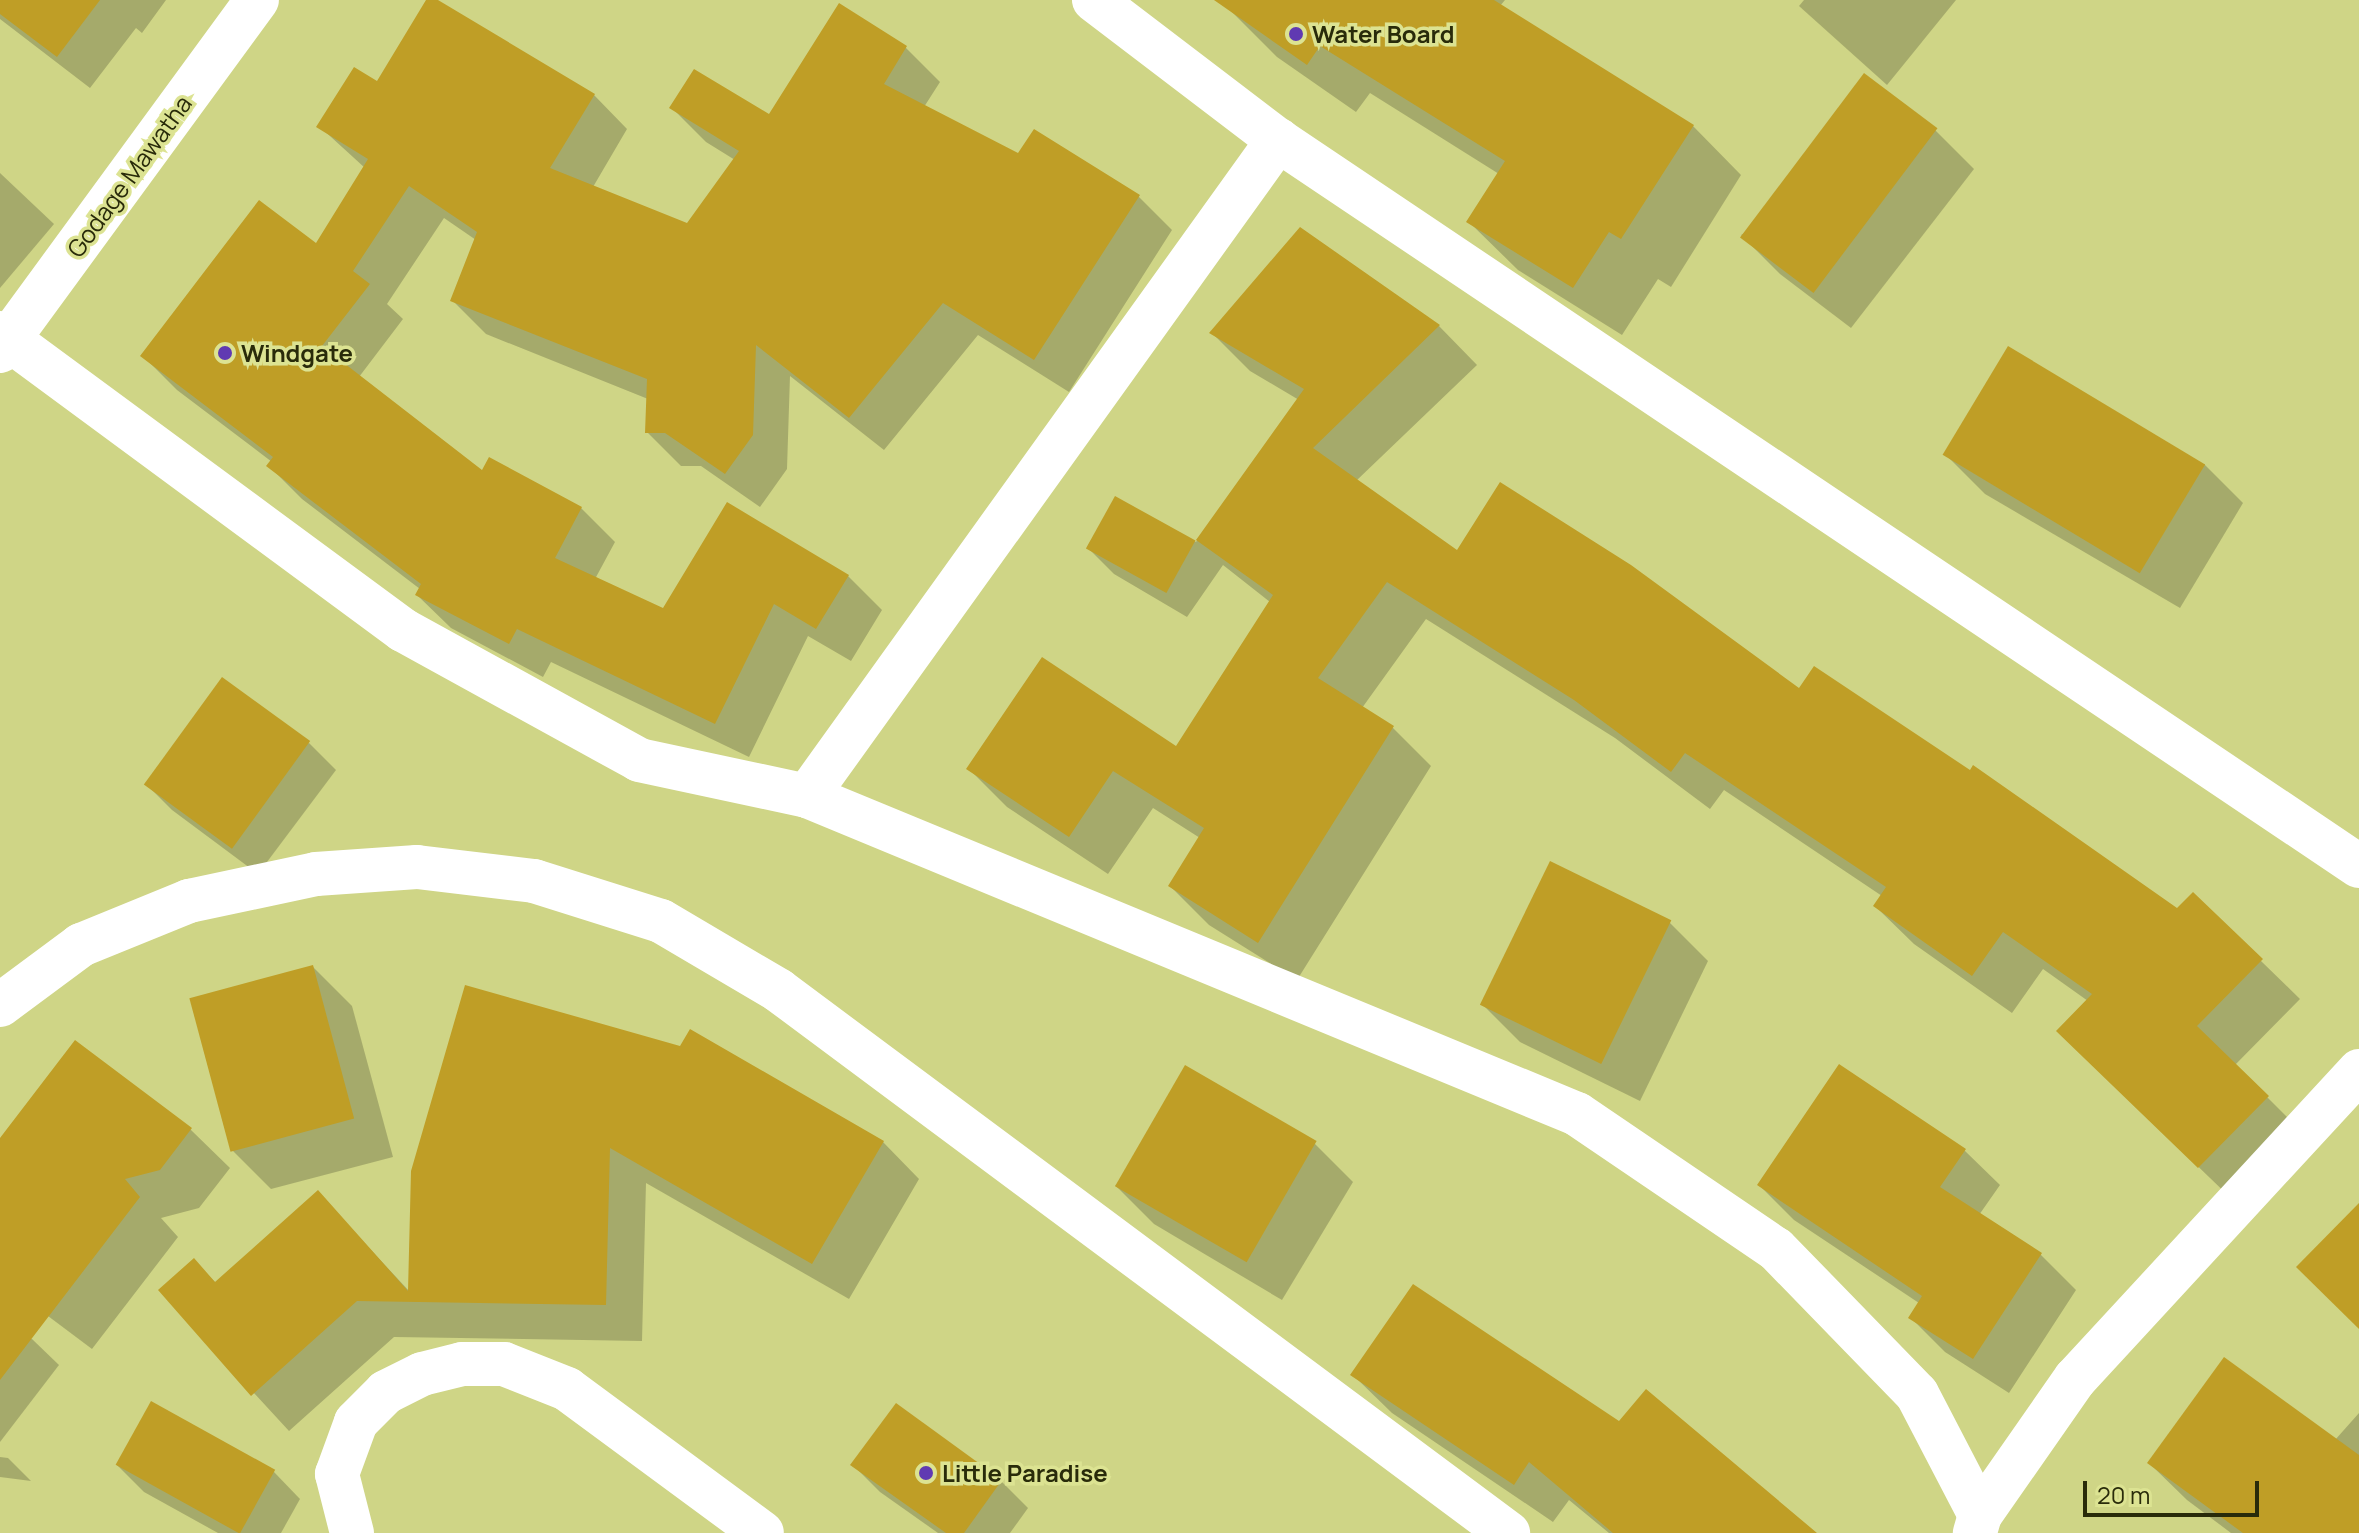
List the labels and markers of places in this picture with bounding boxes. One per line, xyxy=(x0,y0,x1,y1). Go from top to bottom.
place label: Water Board xyxy=(1312,20,1455,48)
marker: Water Board xyxy=(1287,25,1305,43)
place label: Windgate xyxy=(241,339,353,367)
marker: Windgate xyxy=(216,344,234,362)
place label: Little Paradise xyxy=(942,1459,1108,1487)
marker: Little Paradise xyxy=(917,1464,935,1482)

